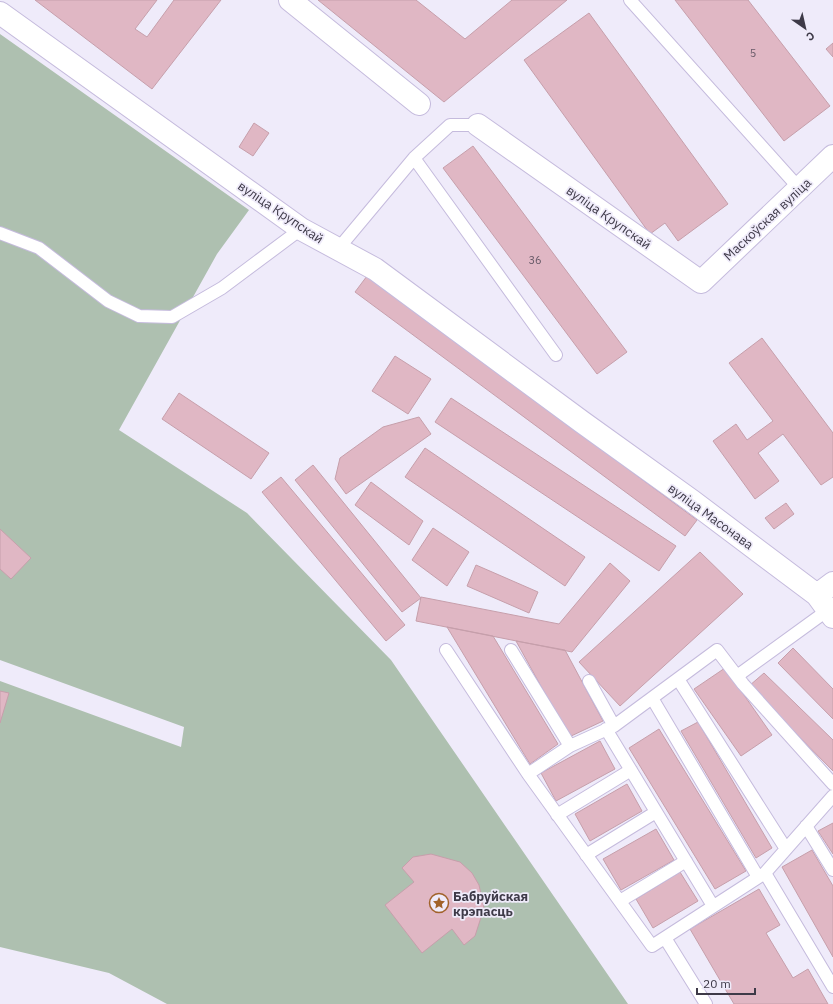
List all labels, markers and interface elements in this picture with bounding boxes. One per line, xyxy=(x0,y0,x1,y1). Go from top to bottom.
north arrow xyxy=(785,8,825,48)
text: С xyxy=(804,28,817,44)
house number: 5 xyxy=(750,46,756,60)
street label: Маскоўская вуліца xyxy=(720,174,815,264)
street label: вуліца Крупскай xyxy=(235,177,327,247)
street label: вуліца Крупскай xyxy=(563,182,655,253)
house number: 36 xyxy=(528,253,542,267)
street label: вуліца Масонава xyxy=(665,480,757,553)
place label: Бабруйская крэпасць xyxy=(453,888,528,920)
place icon: Бабруйская крэпасць xyxy=(428,892,450,914)
scale bar xyxy=(697,970,755,996)
text: 20 m xyxy=(703,976,731,991)

